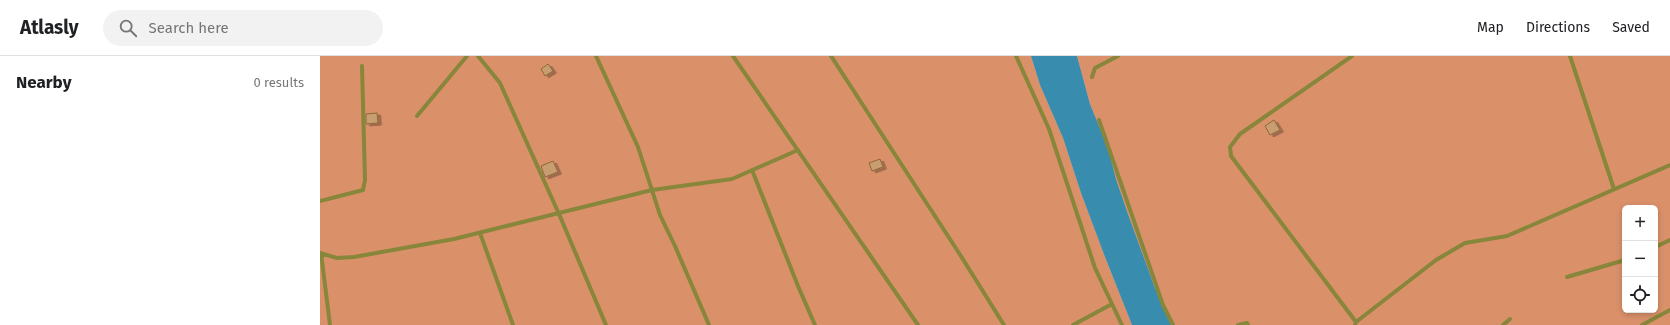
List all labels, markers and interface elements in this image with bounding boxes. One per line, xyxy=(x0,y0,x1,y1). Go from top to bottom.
search box xyxy=(103,10,383,46)
text: Atlasly xyxy=(20,16,79,39)
icon: search xyxy=(117,17,139,39)
text: Search here xyxy=(149,19,229,37)
text: Map xyxy=(1477,19,1504,36)
text: Directions xyxy=(1526,19,1590,36)
text: Saved xyxy=(1612,19,1650,36)
text: Nearby xyxy=(16,72,71,93)
text: 0 results xyxy=(253,75,304,90)
map controls xyxy=(1622,205,1658,313)
button: + xyxy=(1622,205,1658,241)
button: − xyxy=(1622,241,1658,277)
button: locate xyxy=(1622,277,1658,313)

